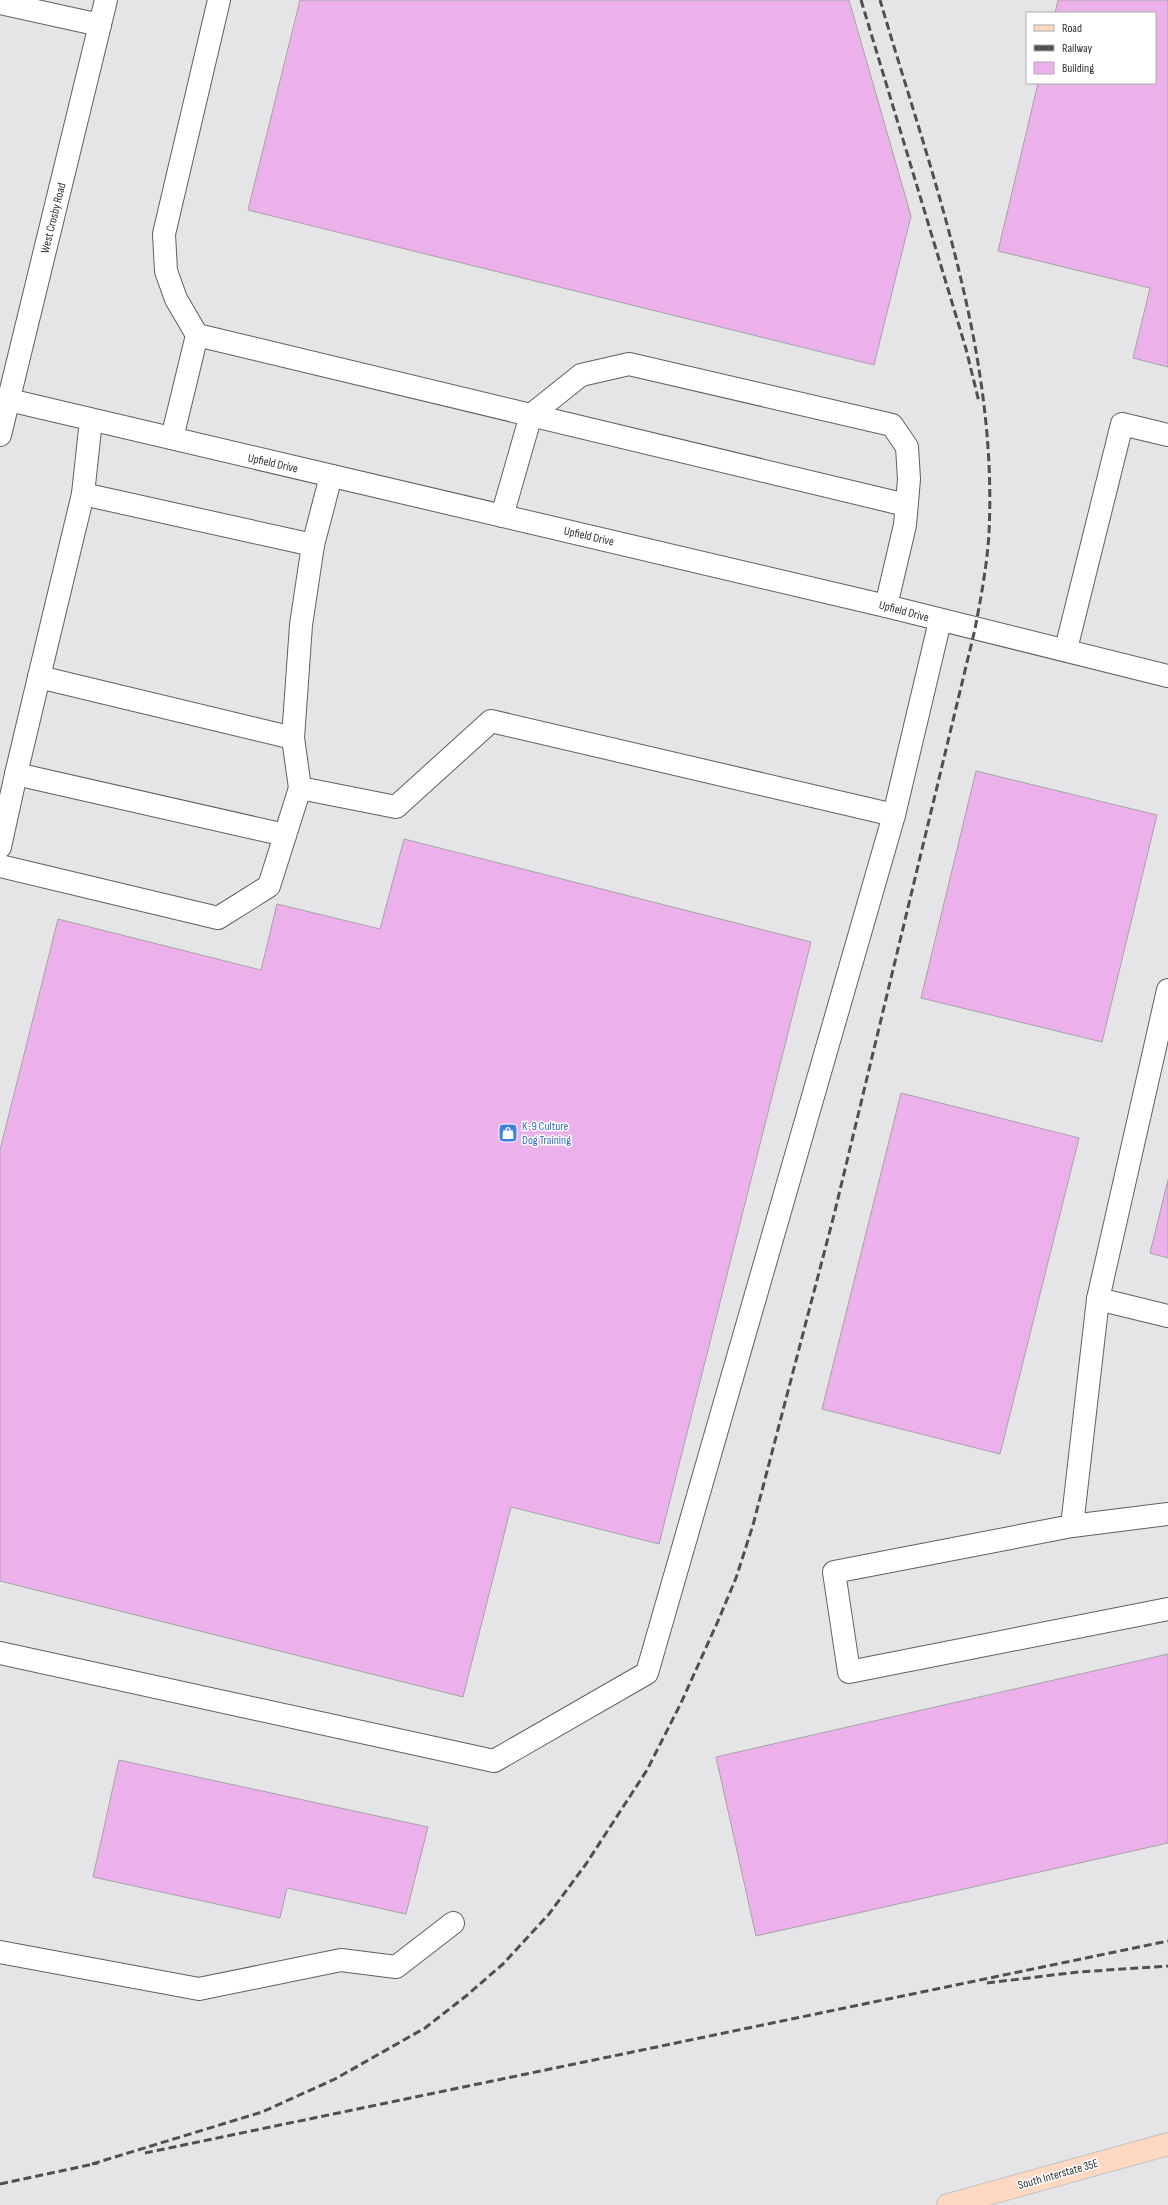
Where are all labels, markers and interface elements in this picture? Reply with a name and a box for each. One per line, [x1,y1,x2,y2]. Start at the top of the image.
legend [1026,12,1156,84]
text: Road [1062,21,1082,36]
text: Railway [1062,41,1093,56]
text: Building [1062,61,1094,76]
street label: West Crosby Road [37,181,69,255]
street label: Upfield Drive [246,450,300,477]
street label: Upfield Drive [562,523,616,550]
street label: Upfield Drive [877,598,931,625]
place label: K-9 Culture Dog Training [522,1119,571,1148]
shop icon: K-9 Culture Dog Training [497,1122,519,1144]
street label: South Interstate 35E [1016,2156,1100,2193]

